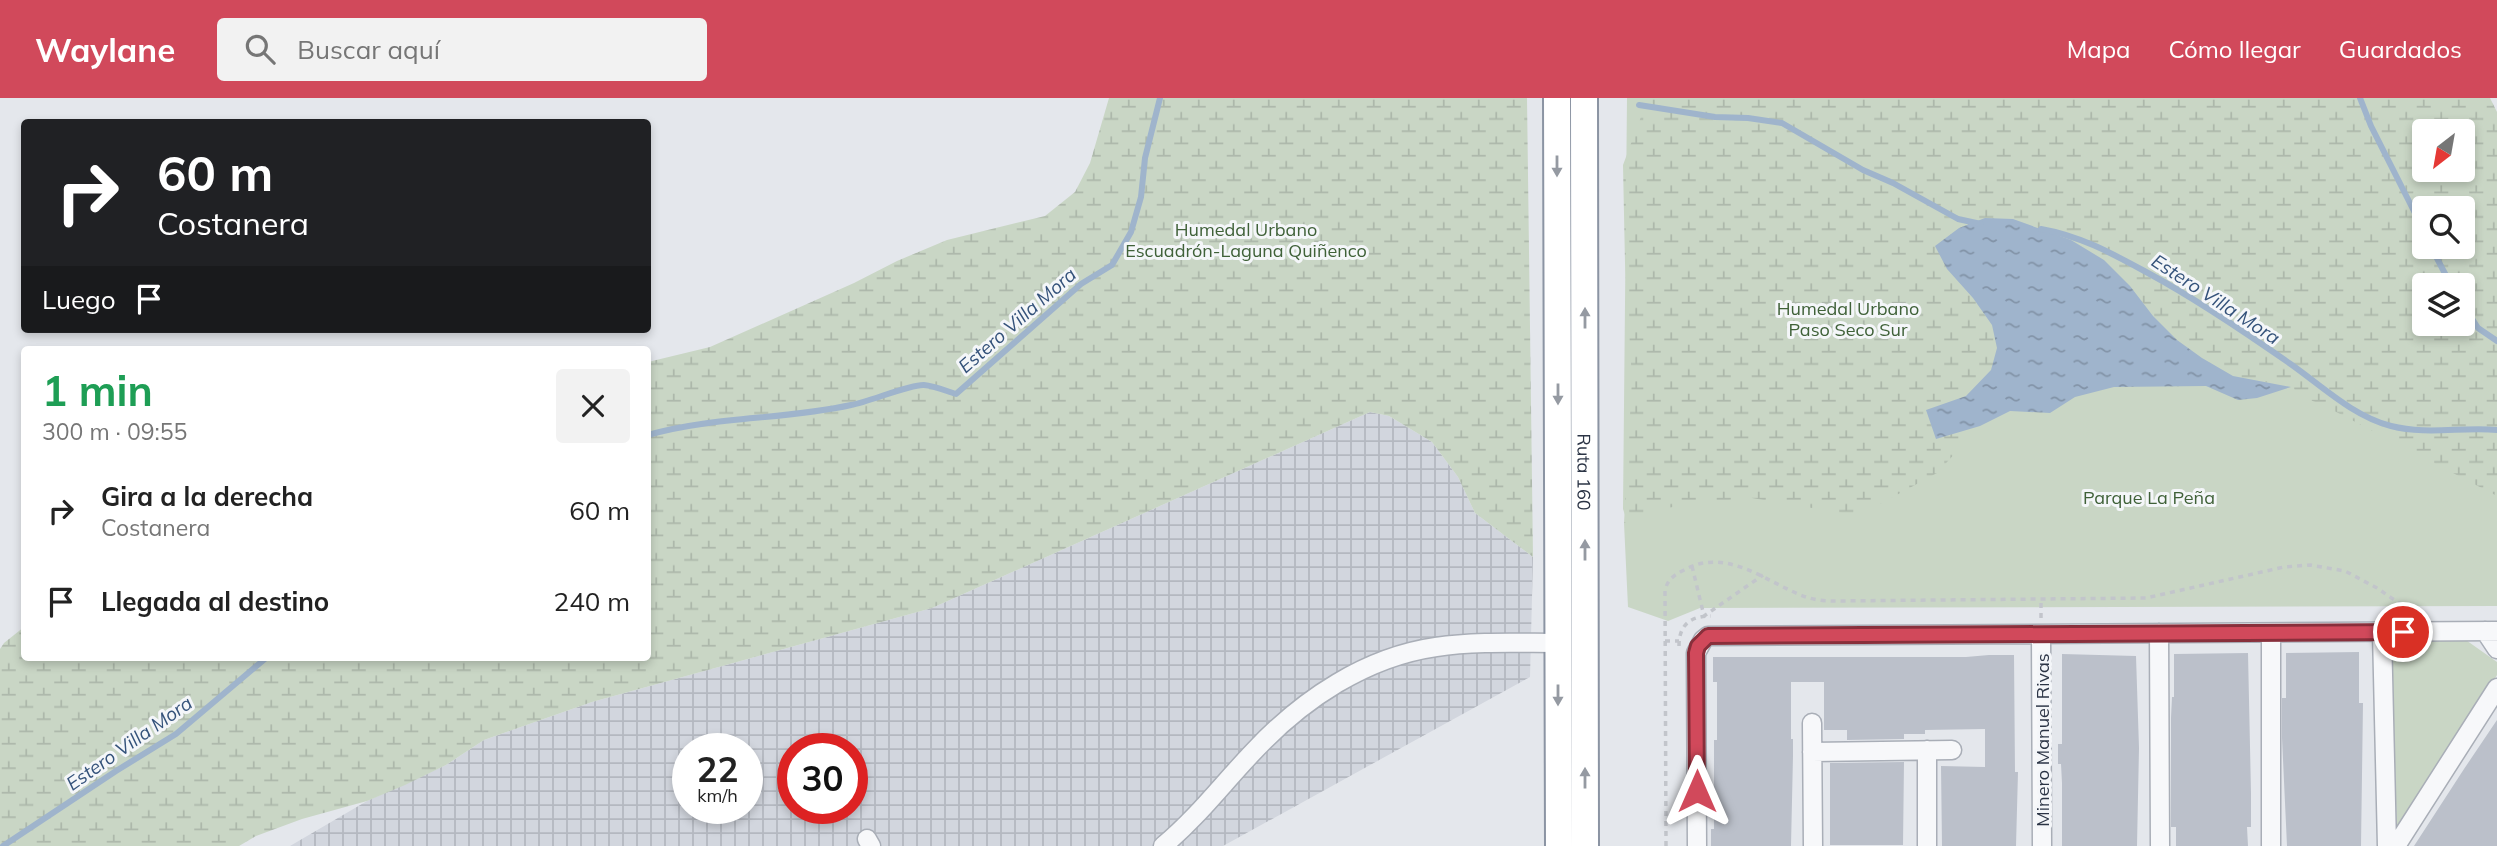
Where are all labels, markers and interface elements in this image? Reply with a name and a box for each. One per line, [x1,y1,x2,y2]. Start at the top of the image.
search box [217,18,707,81]
text: Waylane [35,29,175,70]
icon: search [241,30,279,68]
text: Buscar aquí [297,33,440,66]
text: Mapa [2067,34,2130,64]
text: Cómo llegar [2168,34,2301,64]
text: Guardados [2339,34,2462,64]
north arrow [2412,119,2474,182]
map controls [2412,119,2475,336]
text: 60 m [157,142,273,203]
icon: right [42,147,133,238]
one-way arrow [1551,155,1563,177]
button: search [2412,196,2475,259]
text: Costanera [157,203,309,243]
park label: Humedal Urbano Escuadrón-Laguna Quiñenco [1125,218,1367,262]
water label: Estero Villa Mora [2147,249,2285,349]
water label: Estero Villa Mora [953,262,1081,378]
button: layers [2412,273,2475,336]
icon: arrive [130,280,168,318]
text: Luego [42,283,116,316]
park label: Humedal Urbano Paso Seco Sur [1777,297,1919,341]
one-way arrow [1579,307,1591,329]
text: 1 min [42,364,153,417]
button: close [556,369,630,443]
one-way arrow [1552,383,1564,405]
text: 300 m · 09:55 [42,417,187,446]
street label: Ruta 160 [1573,433,1596,511]
text: Gira a la derecha [101,480,313,513]
park label: Parque La Peña [2083,486,2215,509]
icon: right [42,492,80,530]
text: 60 m [569,494,630,527]
text: Costanera [101,513,210,542]
one-way arrow [1579,539,1591,561]
icon: arrive [42,583,80,621]
text: Llegada al destino [101,585,329,618]
text: 240 m [554,585,630,618]
pin [2373,602,2433,662]
icon: arrive [2384,613,2422,651]
street label: Minero Manuel Rivas [2031,653,2054,827]
one-way arrow [1552,684,1564,706]
water label: Estero Villa Mora [61,691,197,795]
speed limit sign: 30 [777,733,868,824]
text: 22 [696,747,739,791]
position arrow [1660,754,1734,828]
one-way arrow [1579,767,1591,789]
text: km/h [697,784,738,807]

